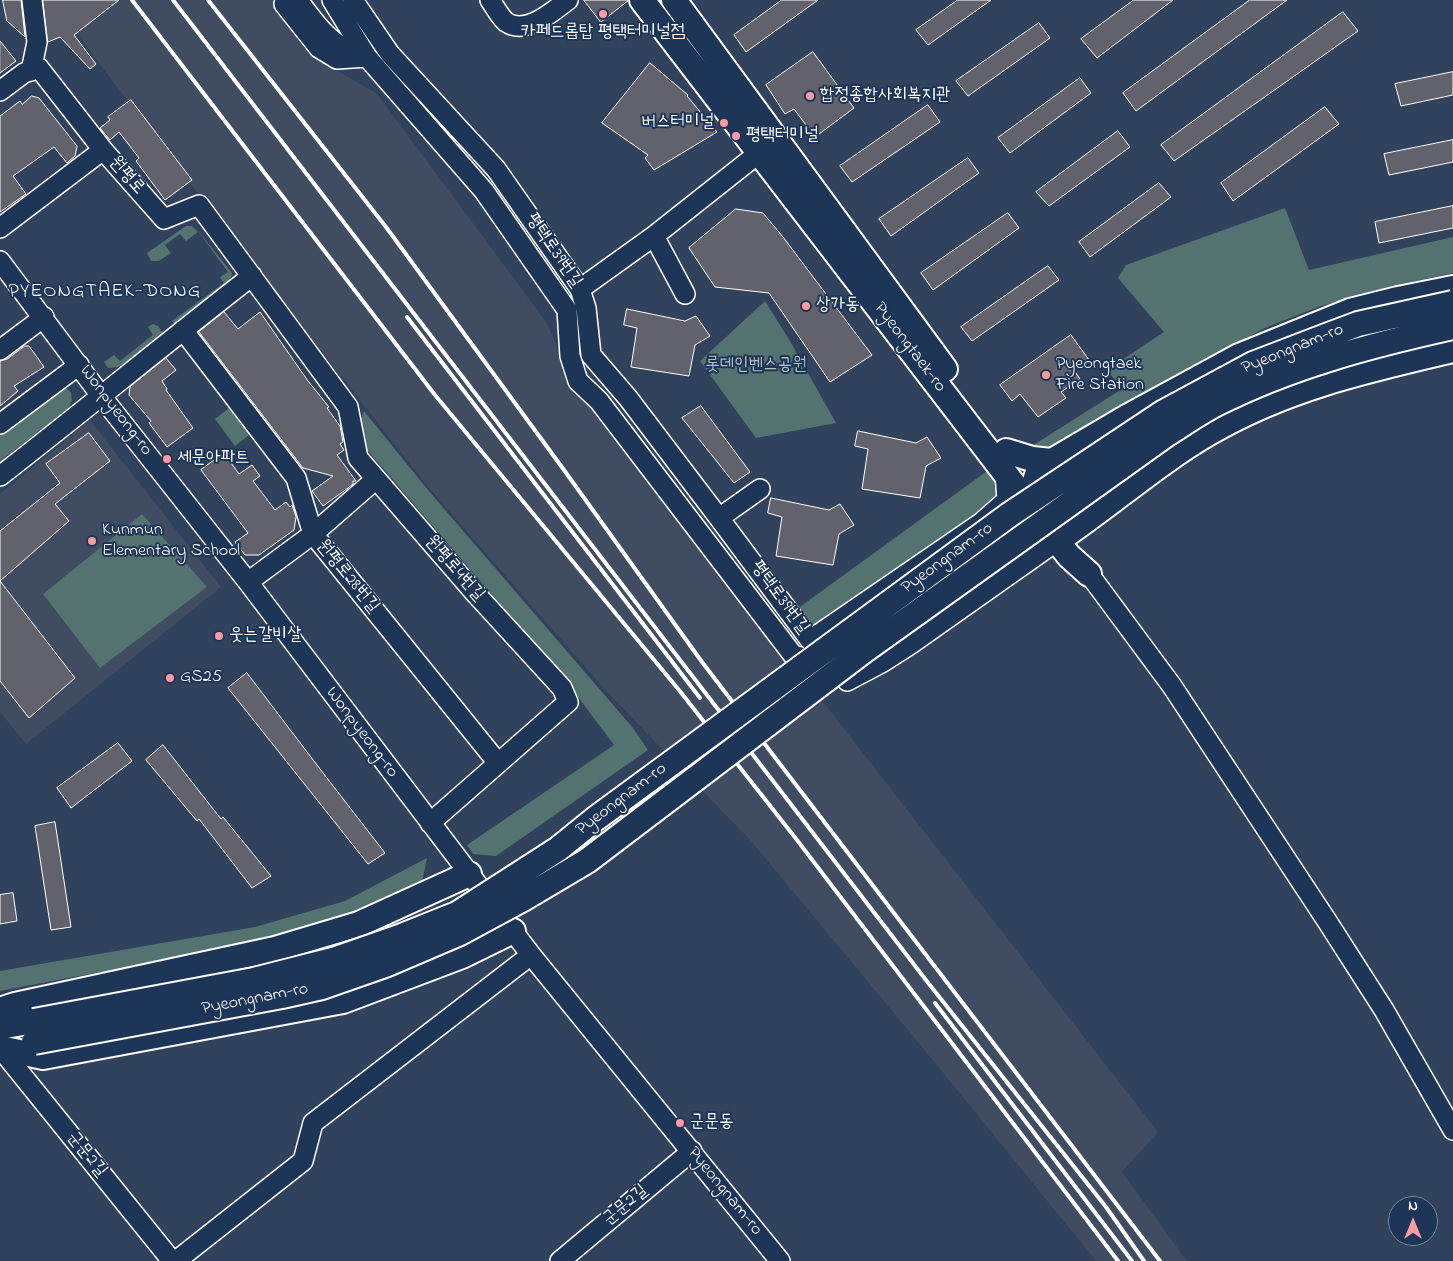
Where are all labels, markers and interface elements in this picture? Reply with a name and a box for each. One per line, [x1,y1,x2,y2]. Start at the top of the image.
marker: 카페드롭탑 평택터미널점 [597,8,609,20]
place label: 카페드롭탑 평택터미널점 [521,22,685,44]
place label: 합정종합사회복지관 [820,85,950,107]
marker: 합정종합사회복지관 [804,90,816,102]
place label: 버스터미널 [642,112,714,134]
marker: 버스터미널 [718,117,730,129]
place label: 평택터미널 [746,125,818,147]
marker: 평택터미널 [730,130,742,142]
street label: 원평로 [104,153,148,199]
street label: 평택로39번길 [520,210,586,292]
district label: PYEONGTAEK-DONG [7,281,203,305]
place label: 상가동 [816,295,859,317]
street label: Pyeongtaek-ro [868,299,950,397]
marker: 상가동 [800,300,812,312]
street label: Pyeongnam-ro [1239,320,1347,380]
place label: Pyeongtaek Fire Station [1056,354,1144,396]
park label: 롯데인벤스공원 [705,355,807,377]
street label: Wonpyeong-ro [74,361,156,461]
marker: Pyeongtaek Fire Station [1040,369,1052,381]
place label: 세문아파트 [177,448,249,470]
marker: 세문아파트 [161,453,173,465]
street label: Pyeongnam-ro [898,519,998,599]
place label: Kunmun Elementary School [102,520,240,562]
street label: 원평로4번길 [420,532,488,606]
marker: Kunmun Elementary School [86,535,98,547]
street label: 원평로28번길 [311,536,383,618]
street label: 평택로39번길 [745,557,813,639]
place label: 웃는갈비살 [229,625,301,647]
marker: 웃는갈비살 [213,630,225,642]
place label: GS25 [180,667,222,689]
marker: GS25 [164,672,176,684]
street label: Wonpyeong-ro [320,683,402,783]
street label: Pyeongnam-ro [572,759,672,841]
street label: Pyeongnam-ro [200,979,310,1021]
place label: 군문동 [690,1112,733,1134]
marker: 군문동 [674,1117,686,1129]
street label: 군문2길 [61,1128,111,1182]
street label: Pyeongnam-ro [682,1143,766,1241]
street label: 군문2길 [599,1181,653,1231]
north arrow [1388,1196,1438,1246]
text: N [1408,1196,1418,1217]

